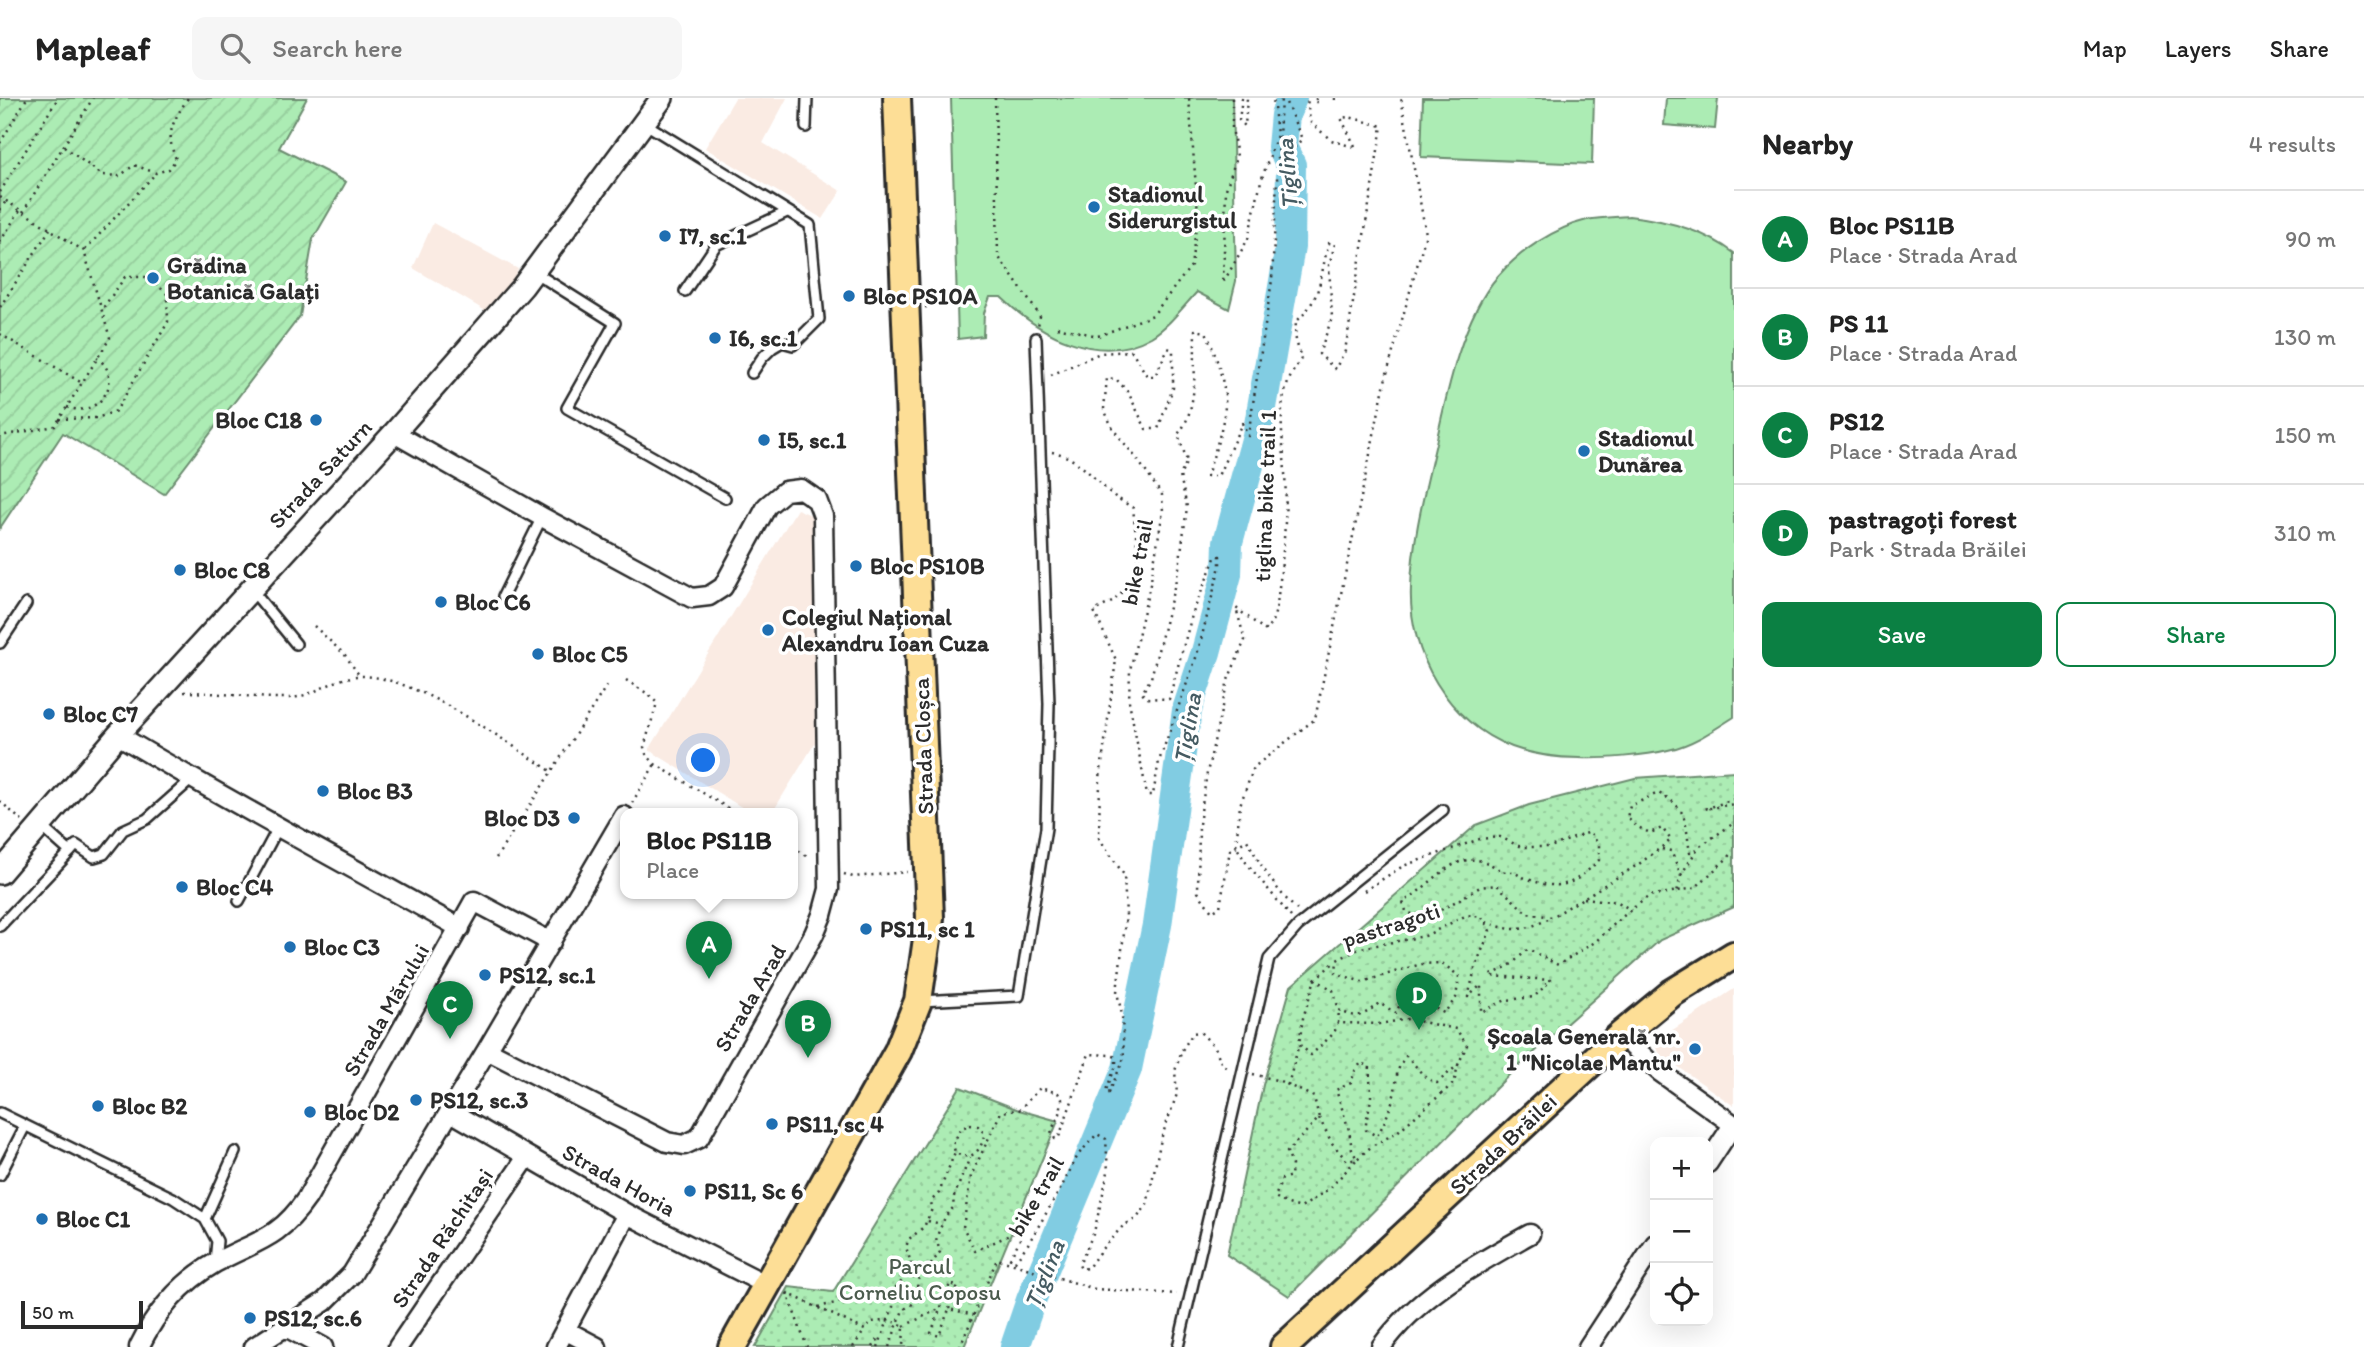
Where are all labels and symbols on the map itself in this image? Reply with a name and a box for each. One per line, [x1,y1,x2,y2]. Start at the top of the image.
water label: Țiglina [1270,137,1304,210]
place label: Stadionul Siderurgistul [1108,180,1237,234]
marker: Stadionul Siderurgistul [1086,199,1102,215]
place label: I7, sc.1 [679,222,747,250]
marker: I7, sc.1 [657,228,673,244]
place label: Grădina Botanică Galați [167,251,320,305]
marker: Grădina Botanică Galați [145,270,161,286]
place label: Bloc PS10A [863,282,978,310]
marker: Bloc PS10A [841,288,857,304]
place label: I6, sc.1 [729,324,798,352]
marker: I6, sc.1 [707,330,723,346]
place label: Bloc C18 [215,406,302,434]
street label: tiglina bike trail 1 [1248,409,1282,582]
marker: Bloc C18 [308,412,324,428]
street label: Strada Saturn [262,414,378,534]
place label: Stadionul Dunărea [1598,424,1694,478]
place label: I5, sc.1 [778,426,847,454]
marker: I5, sc.1 [756,432,772,448]
marker: Stadionul Dunărea [1576,443,1592,459]
street label: bike trail [1115,516,1159,608]
place label: Bloc PS10B [870,552,985,580]
place label: Bloc C8 [194,556,271,584]
marker: Bloc PS10B [848,558,864,574]
marker: Bloc C8 [172,562,188,578]
place label: Bloc C6 [455,588,531,616]
marker: Bloc C6 [433,594,449,610]
place label: Colegiul Național Alexandru Ioan Cuza [781,603,990,657]
marker: Colegiul Național Alexandru Ioan Cuza [760,622,776,638]
place label: Bloc C5 [552,640,628,668]
marker: Bloc C5 [530,646,546,662]
street label: Strada Cloșca [907,677,939,815]
water label: Țiglina [1167,690,1208,765]
place label: Bloc C7 [63,700,139,728]
marker: Bloc C7 [41,706,57,722]
your location [686,743,720,777]
place label: Bloc B3 [337,777,413,805]
marker: Bloc B3 [315,783,331,799]
place label: Bloc D3 [484,804,560,832]
marker: Bloc D3 [566,810,582,826]
place label: Bloc C4 [196,873,274,901]
marker: Bloc C4 [174,879,190,895]
street label: pastragoti [1338,896,1444,954]
place label: PS11, sc 1 [880,915,975,943]
pin: A [686,921,732,979]
marker: PS11, sc 1 [858,921,874,937]
place label: Bloc C3 [304,933,381,961]
marker: Bloc C3 [282,939,298,955]
street label: Strada Mărului [337,939,435,1081]
street label: Strada Arad [708,939,792,1057]
place label: PS12, sc.1 [499,961,596,989]
marker: PS12, sc.1 [477,967,493,983]
pin: D [1396,972,1442,1030]
pin: C [427,981,473,1039]
pin: B [785,1000,831,1058]
place label: Școala Generală nr. 1 "Nicolae Mantu" [1487,1022,1681,1076]
marker: Școala Generală nr. 1 "Nicolae Mantu" [1687,1041,1703,1057]
place label: PS12, sc.3 [430,1086,529,1114]
street label: Strada Brăilei [1444,1087,1562,1201]
place label: Bloc B2 [112,1092,188,1120]
marker: PS12, sc.3 [408,1092,424,1108]
marker: Bloc B2 [90,1098,106,1114]
place label: Bloc D2 [324,1098,400,1126]
marker: Bloc D2 [302,1104,318,1120]
place label: PS11, sc 4 [786,1110,884,1138]
marker: PS11, sc 4 [764,1116,780,1132]
street label: Strada Horia [557,1137,681,1223]
street label: bike trail [1002,1151,1070,1241]
street label: Strada Răchitași [385,1163,499,1313]
place label: PS11, Sc 6 [704,1177,803,1205]
marker: PS11, Sc 6 [682,1183,698,1199]
place label: Bloc C1 [56,1205,131,1233]
marker: Bloc C1 [34,1211,50,1227]
water label: Țiglina [1017,1235,1071,1312]
park label: Parcul Corneliu Coposu [839,1252,1001,1306]
scale bar [21,1298,144,1330]
place label: PS12, sc.6 [264,1304,362,1332]
marker: PS12, sc.6 [242,1310,258,1326]

